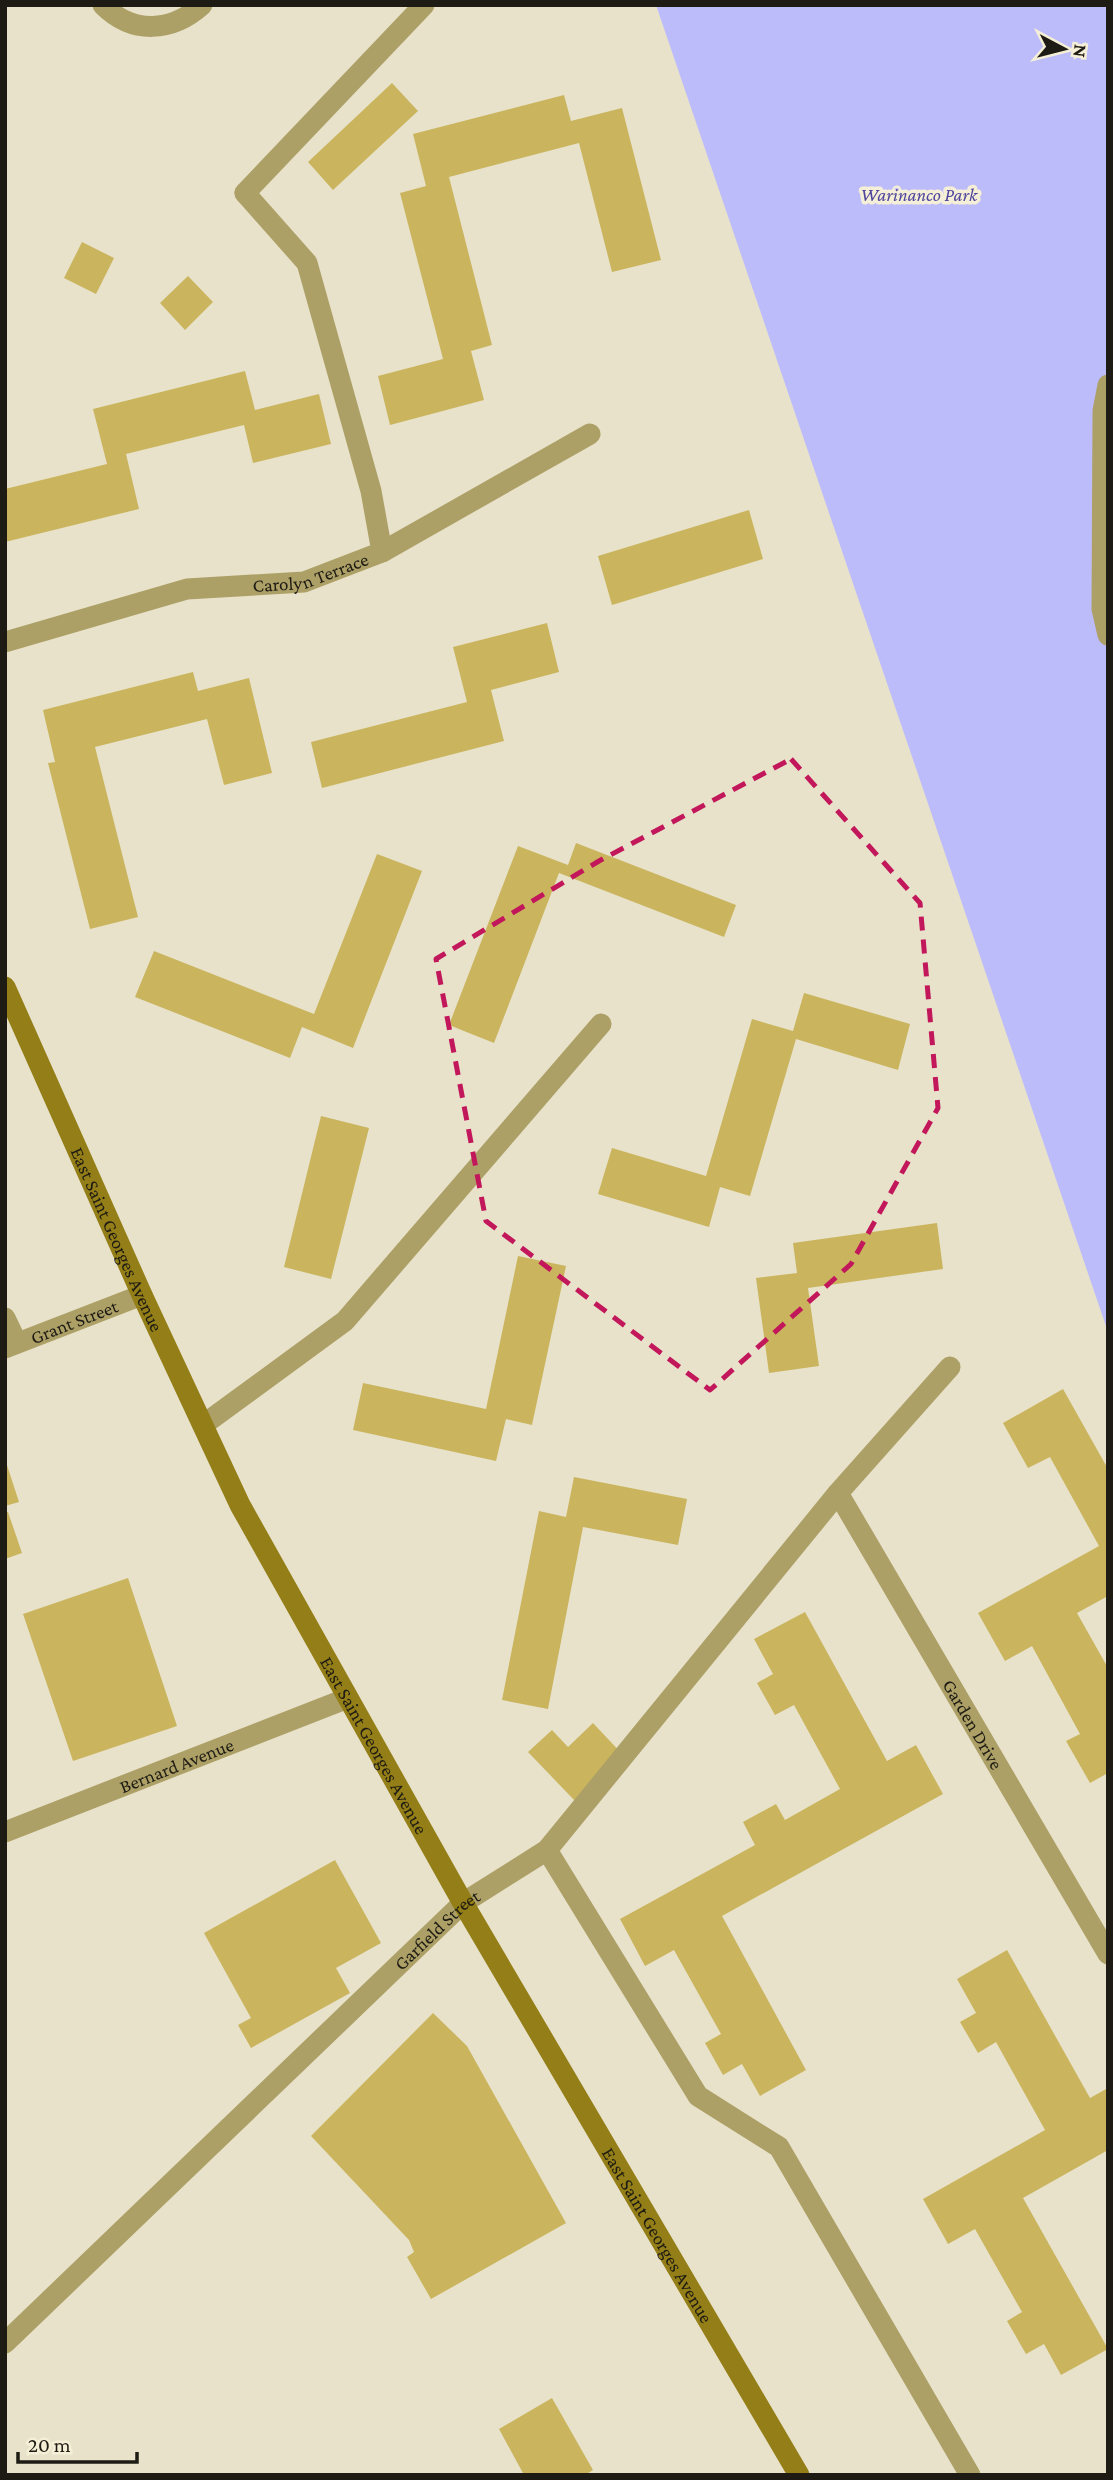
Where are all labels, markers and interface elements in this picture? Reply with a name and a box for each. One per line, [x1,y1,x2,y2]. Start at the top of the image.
north arrow [1029,14,1099,84]
text: N [1069,43,1092,59]
park label: Warinanco Park [861,184,978,205]
street label: Carolyn Terrace [252,548,371,596]
street label: East Saint Georges Avenue [66,1144,168,1335]
street label: Grant Street [28,1295,121,1348]
street label: East Saint Georges Avenue [316,1653,432,1838]
street label: Garden Drive [939,1676,1008,1773]
street label: Bernard Avenue [117,1734,236,1797]
street label: Garfield Street [390,1885,484,1974]
street label: East Saint Georges Avenue [598,2144,717,2327]
scale bar [18,2420,136,2464]
text: 20 m [28,2433,71,2457]

